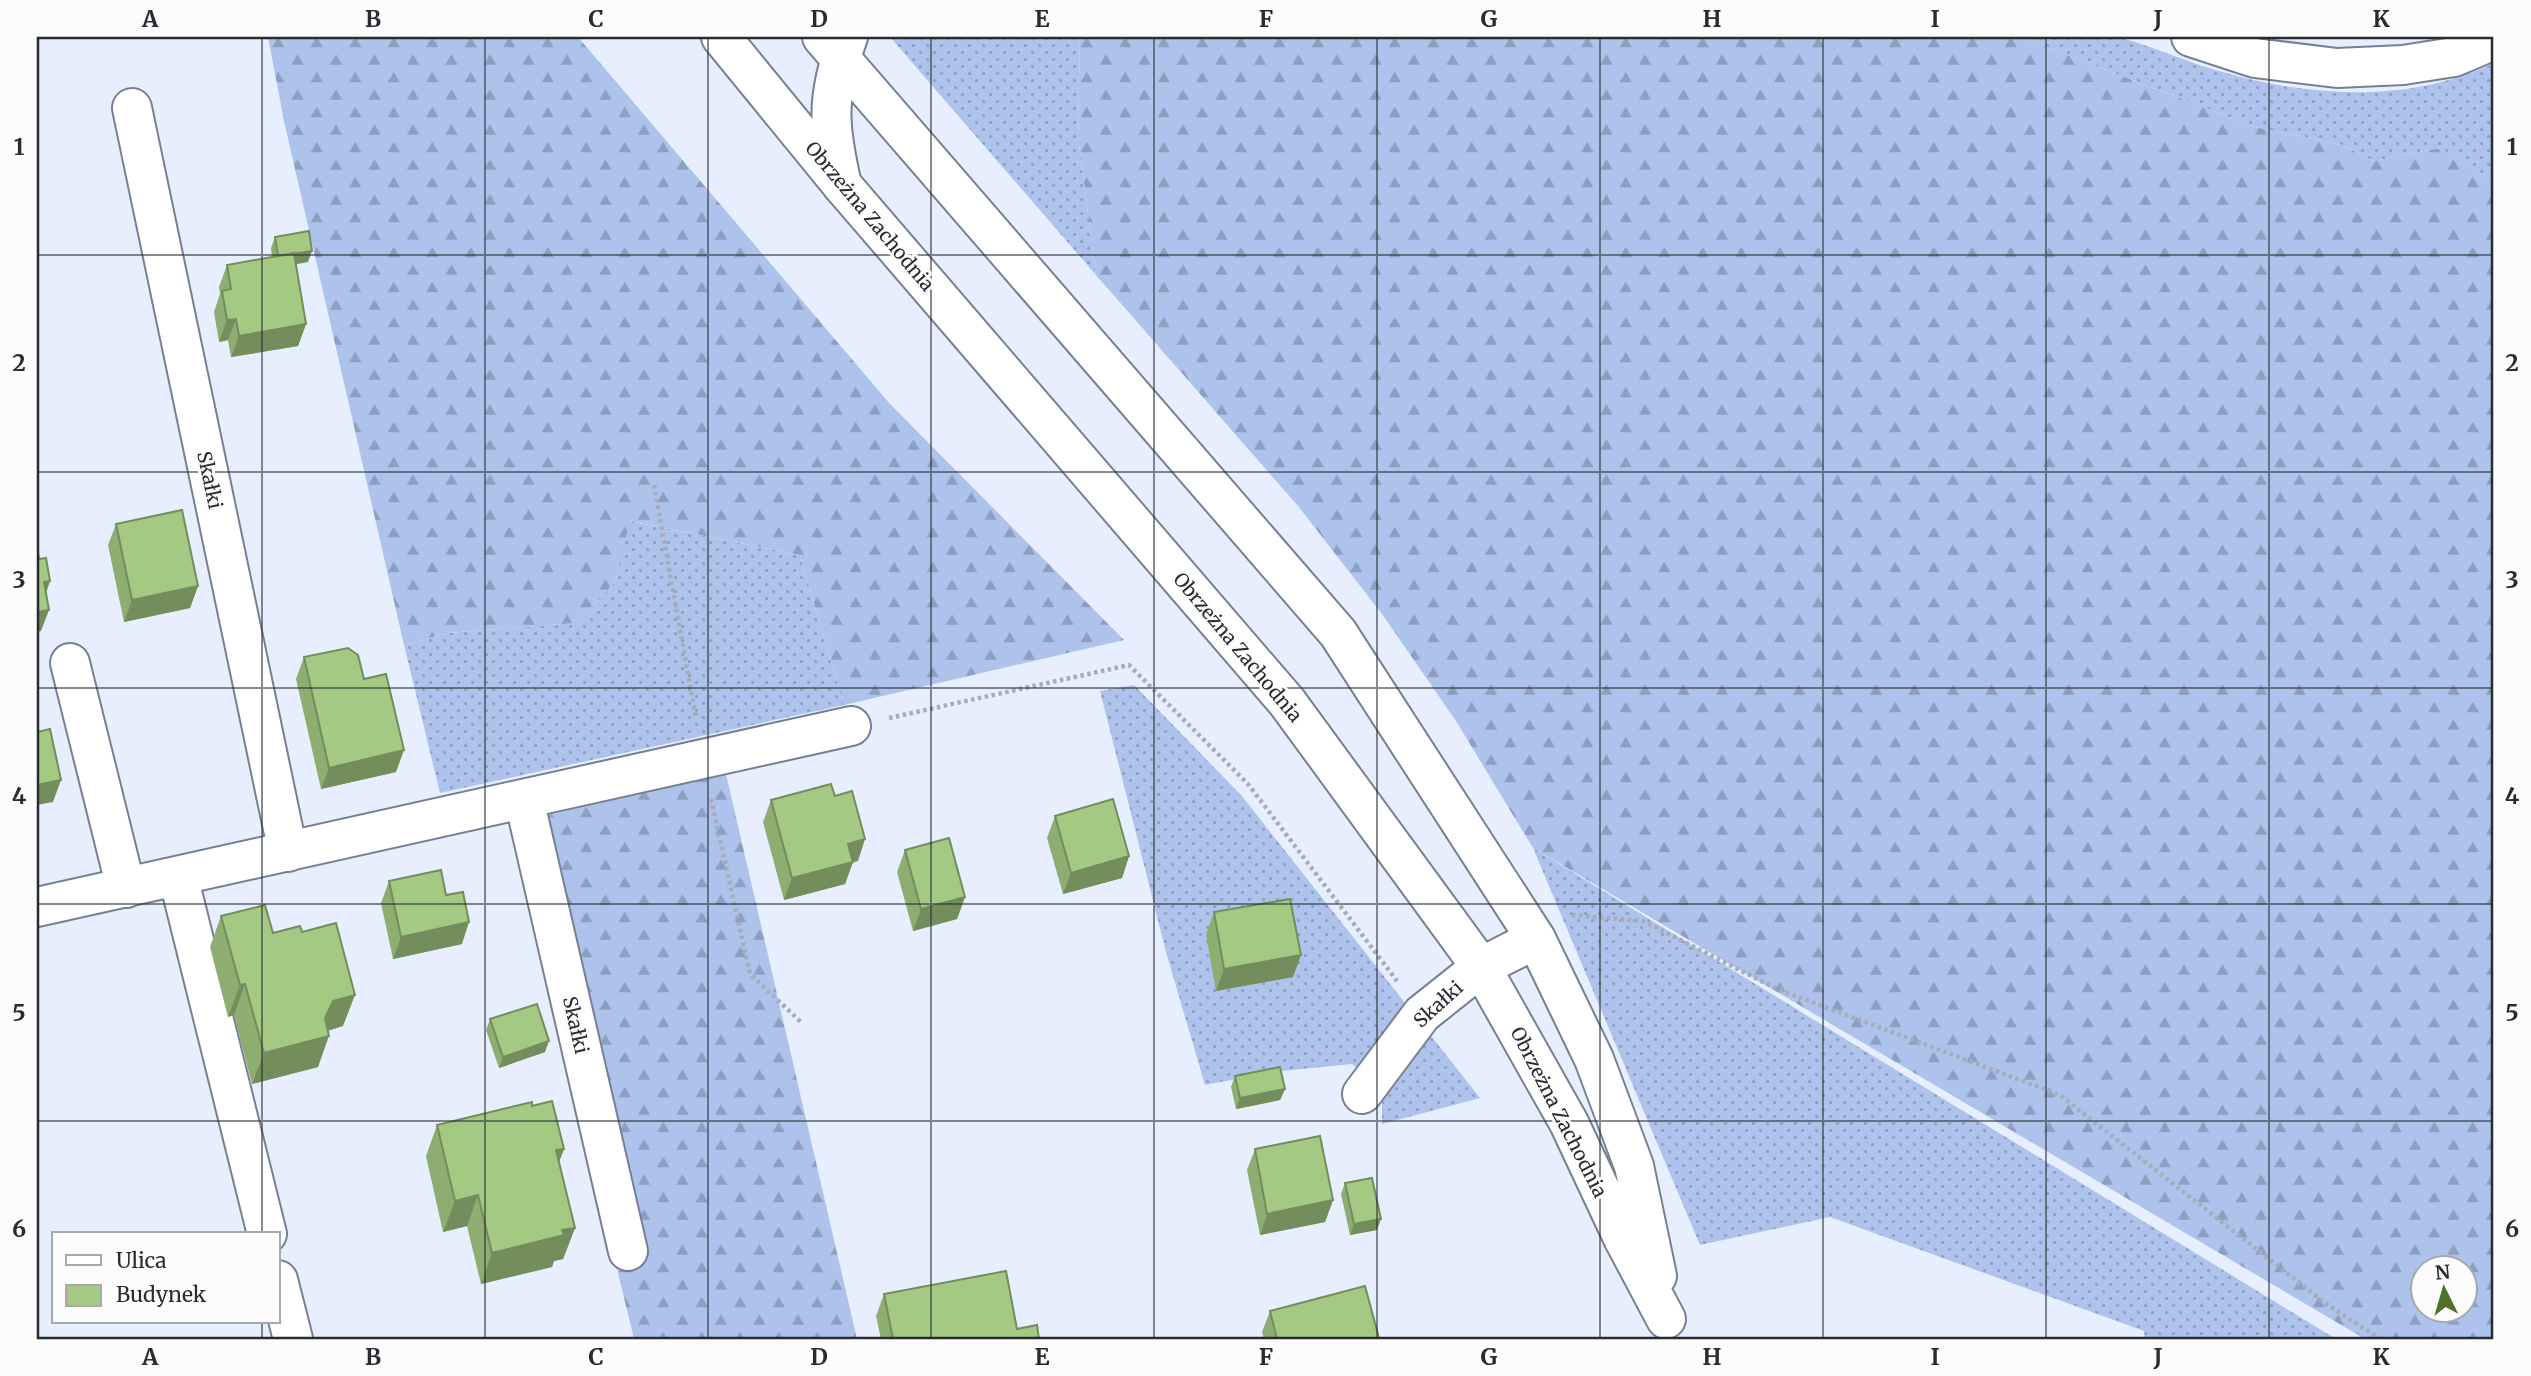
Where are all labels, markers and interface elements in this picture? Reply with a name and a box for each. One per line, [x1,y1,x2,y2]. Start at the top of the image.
text: A [141,4,159,33]
text: B [365,4,381,33]
text: C [588,4,604,33]
text: D [810,4,828,33]
text: E [1034,4,1050,33]
text: F [1259,4,1273,33]
text: G [1481,4,1498,33]
text: H [1703,4,1722,33]
text: I [1930,4,1940,33]
text: J [2152,4,2163,33]
text: K [2372,4,2390,33]
text: 1 [14,132,25,161]
text: 1 [2507,132,2518,161]
street label: Obrzeżna Zachodnia [800,136,940,296]
text: 2 [12,348,26,377]
text: 2 [2505,348,2519,377]
street label: Skałki [192,449,228,511]
text: 3 [12,565,26,594]
text: 3 [2505,565,2519,594]
street label: Obrzeżna Zachodnia [1168,567,1308,727]
text: 4 [12,781,27,810]
text: 4 [2505,781,2520,810]
street label: Skałki [1408,976,1468,1032]
street label: Skałki [558,994,594,1056]
text: 5 [12,998,26,1027]
text: 5 [2505,998,2519,1027]
street label: Obrzeżna Zachodnia [1506,1023,1612,1201]
text: 6 [12,1214,26,1243]
text: 6 [2505,1214,2519,1243]
legend [52,1232,280,1324]
text: Ulica [116,1247,166,1274]
north arrow [2408,1254,2478,1324]
text: N [2434,1259,2451,1285]
text: Budynek [116,1281,207,1308]
text: A [141,1342,159,1371]
text: B [365,1342,381,1371]
text: C [588,1342,604,1371]
text: D [810,1342,828,1371]
text: E [1034,1342,1050,1371]
text: F [1259,1342,1273,1371]
text: G [1481,1342,1498,1371]
text: H [1703,1342,1722,1371]
text: I [1930,1342,1940,1371]
text: J [2152,1342,2163,1371]
text: K [2372,1342,2390,1371]

